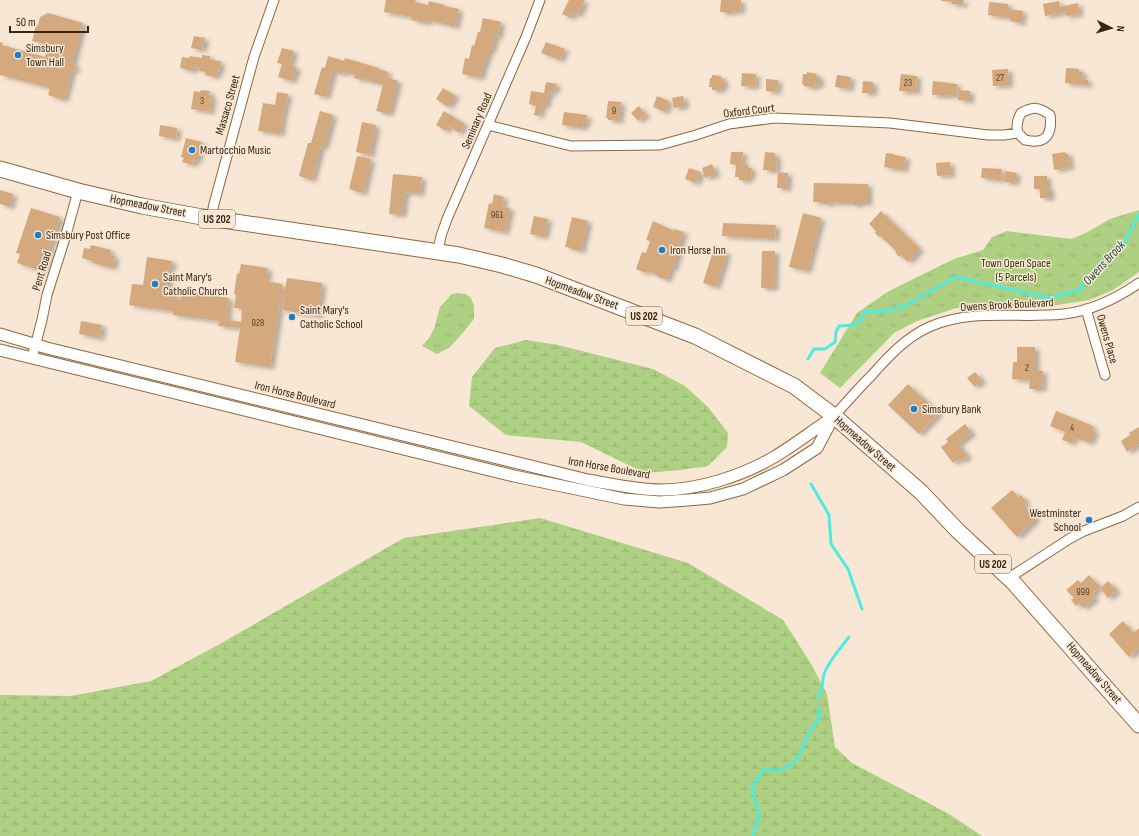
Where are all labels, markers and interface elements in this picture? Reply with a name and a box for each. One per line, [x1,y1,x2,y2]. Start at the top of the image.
scale bar [10,8,88,34]
north arrow [1091,8,1131,48]
text: 50 m [16,15,36,30]
text: N [1114,25,1127,32]
place label: Simsbury Town Hall [26,41,64,70]
marker: Simsbury Town Hall [13,50,23,60]
house number: 27 [996,72,1004,84]
street label: Massaco Street [212,73,244,137]
house number: 23 [904,77,912,89]
street label: Seminary Road [458,91,496,151]
house number: 3 [200,95,204,107]
street label: Oxford Court [722,100,776,122]
house number: 9 [612,105,616,117]
place label: Martocchio Music [200,143,271,158]
marker: Martocchio Music [187,145,197,155]
street label: Hopmeadow Street [109,191,188,221]
house number: 961 [491,209,504,221]
road number: US 202 [199,210,235,228]
place label: Simsbury Post Office [46,228,130,243]
marker: Simsbury Post Office [33,230,43,240]
water label: Owens Brook [1079,237,1129,289]
place label: Iron Horse Inn [670,243,726,258]
marker: Iron Horse Inn [657,245,667,255]
street label: Pent Road [29,249,55,293]
park label: Town Open Space (5 Parcels) [981,256,1051,285]
place label: Saint Mary's Catholic Church [163,270,228,299]
street label: Hopmeadow Street [543,273,621,313]
marker: Saint Mary's Catholic Church [150,279,160,289]
street label: Owens Brook Boulevard [960,295,1054,315]
place label: Saint Mary's Catholic School [300,303,363,332]
road number: US 202 [626,307,662,325]
marker: Saint Mary's Catholic School [287,312,297,322]
street label: Owens Place [1093,313,1121,365]
house number: 928 [252,317,264,329]
house number: 2 [1025,362,1029,374]
street label: Iron Horse Boulevard [253,378,337,412]
place label: Simsbury Bank [922,402,982,417]
marker: Simsbury Bank [909,404,919,414]
street label: Hopmeadow Street [831,413,899,475]
house number: 4 [1070,422,1074,434]
street label: Iron Horse Boulevard [567,453,651,483]
place label: Westminster School [1029,506,1082,535]
marker: Westminster School [1084,515,1094,525]
road number: US 202 [975,555,1011,573]
house number: 999 [1076,586,1090,598]
street label: Hopmeadow Street [1063,639,1125,707]

